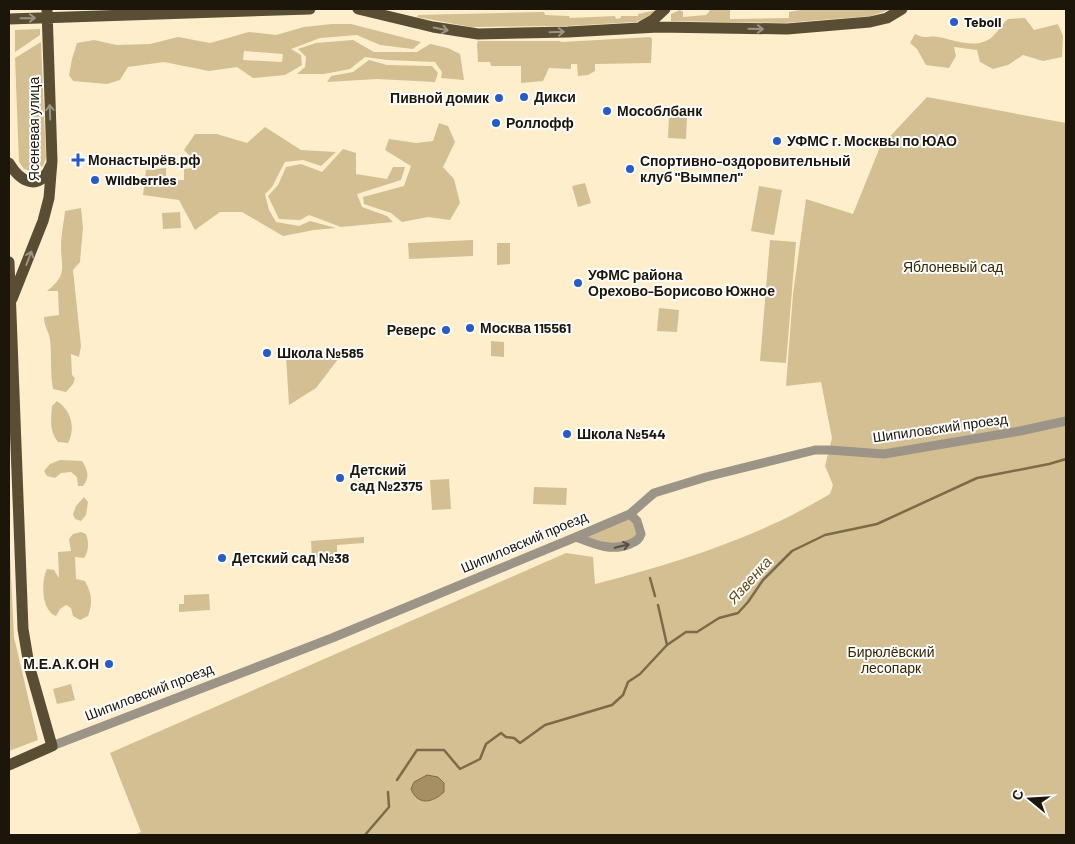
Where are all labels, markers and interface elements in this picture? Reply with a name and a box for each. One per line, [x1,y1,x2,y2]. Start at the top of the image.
place label: Teboil [964,13,1001,30]
one-way arrow [20,14,36,23]
marker: Teboil [948,16,960,28]
one-way arrow [433,24,449,34]
one-way arrow [748,24,764,34]
one-way arrow [549,28,565,37]
street label: Ясеневая улица [25,77,42,181]
place label: Дикси [534,88,576,105]
place label: Пивной домик [390,89,490,106]
marker: Дикси [518,91,530,103]
marker: Пивной домик [493,92,505,104]
place label: Мособлбанк [617,102,703,119]
one-way arrow [46,104,55,120]
marker: Мособлбанк [601,105,613,117]
place label: Роллофф [506,114,574,131]
marker: Роллофф [490,117,502,129]
place label: УФМС г. Москвы по ЮАО [787,132,957,149]
marker: УФМС г. Москвы по ЮАО [771,135,783,147]
place label: Монастырёв.рф [88,151,201,168]
place label: Спортивно-оздоровительный клуб "Вымпел" [640,152,851,185]
marker: Монастырёв.рф [72,154,84,166]
marker: Спортивно-оздоровительный клуб "Вымпел" [624,163,636,175]
place label: Wildberries [105,171,177,188]
marker: Wildberries [89,174,101,186]
one-way arrow [25,251,34,266]
park label: Яблоневый сад [903,258,1003,275]
place label: УФМС района Орехово-Борисово Южное [588,266,775,299]
marker: УФМС района Орехово-Борисово Южное [572,277,584,289]
place label: Москва 115561 [480,319,571,336]
place label: Реверс [387,321,436,338]
marker: Москва 115561 [464,322,476,334]
marker: Реверс [440,324,452,336]
place label: Школа №585 [277,344,364,361]
marker: Школа №585 [261,347,273,359]
street label: Шипиловский проезд [871,410,1008,445]
place label: Школа №544 [577,425,666,442]
marker: Школа №544 [561,428,573,440]
place label: Детский сад №2375 [350,461,423,494]
marker: Детский сад №2375 [334,472,346,484]
street label: Шипиловский проезд [458,507,590,576]
one-way arrow [613,541,629,550]
place label: Детский сад №38 [232,549,350,566]
marker: Детский сад №38 [216,552,228,564]
water label: Язвенка [723,552,775,607]
park label: Бирюлёвский лесопарк [848,643,935,676]
place label: М.Е.А.К.ОН [23,655,99,672]
marker: М.Е.А.К.ОН [103,658,115,670]
street label: Шипиловский проезд [82,659,215,724]
north arrow [1005,774,1055,824]
text: С [1008,787,1027,802]

